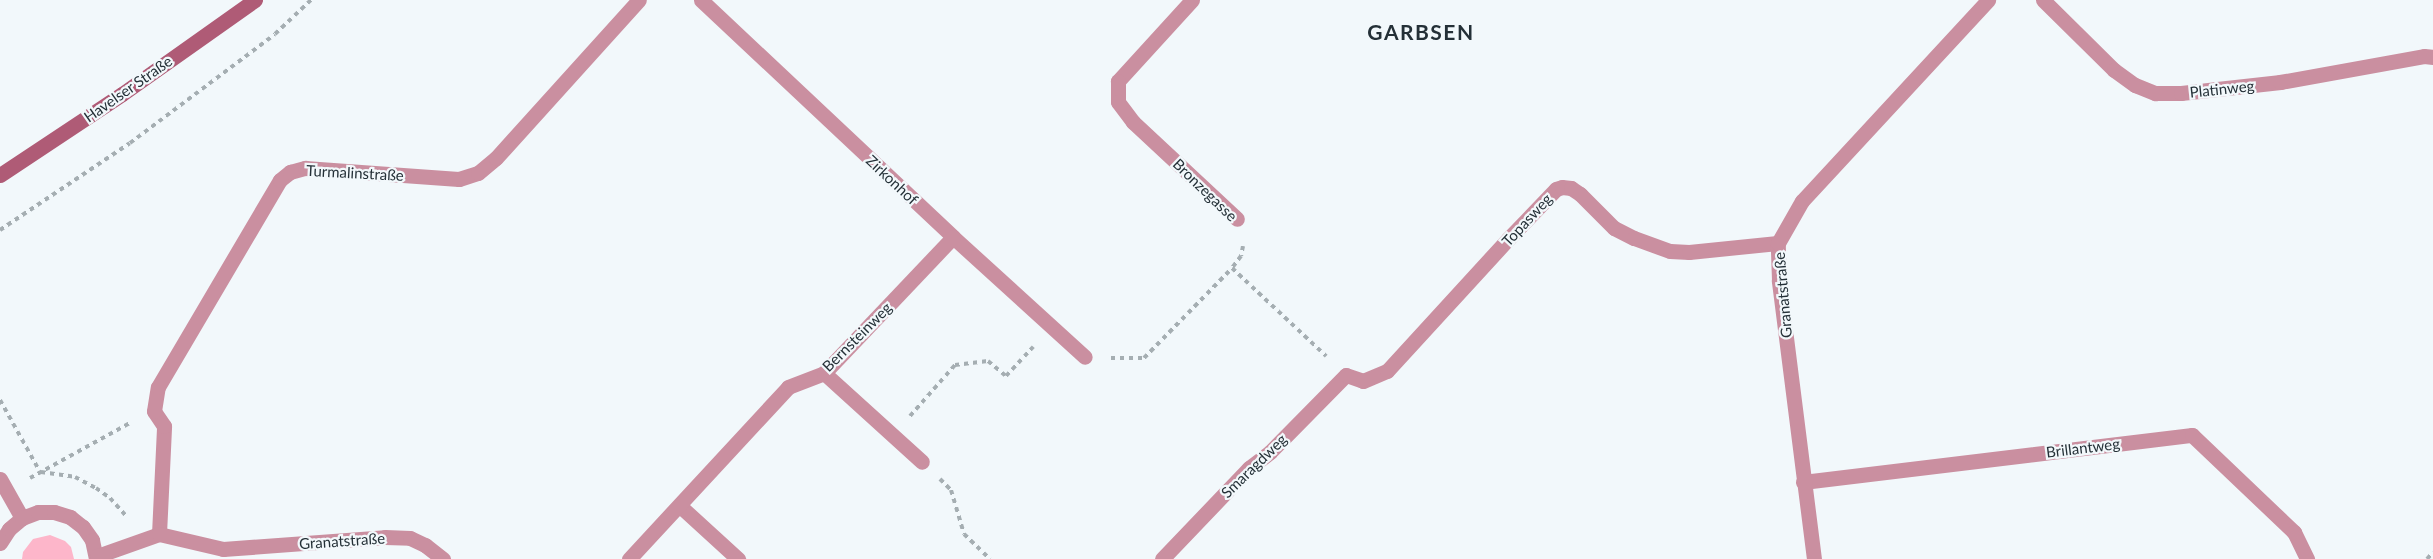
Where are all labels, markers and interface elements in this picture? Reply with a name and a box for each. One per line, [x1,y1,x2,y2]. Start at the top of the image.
district label: GARBSEN [1367,19,1475,45]
street label: Havelser Straße [80,52,176,126]
street label: Platinweg [2189,77,2255,101]
street label: Zirkonhof [862,152,922,208]
street label: Bronzegasse [1169,155,1241,225]
street label: Turmalinstraße [306,161,404,185]
street label: Topasweg [1498,190,1556,250]
street label: Granatstraße [1770,251,1796,339]
street label: Bernsteinweg [819,299,895,375]
street label: Smaragdweg [1218,430,1290,502]
street label: Brillantweg [2045,435,2121,461]
street label: Granatstraße [298,529,386,553]

